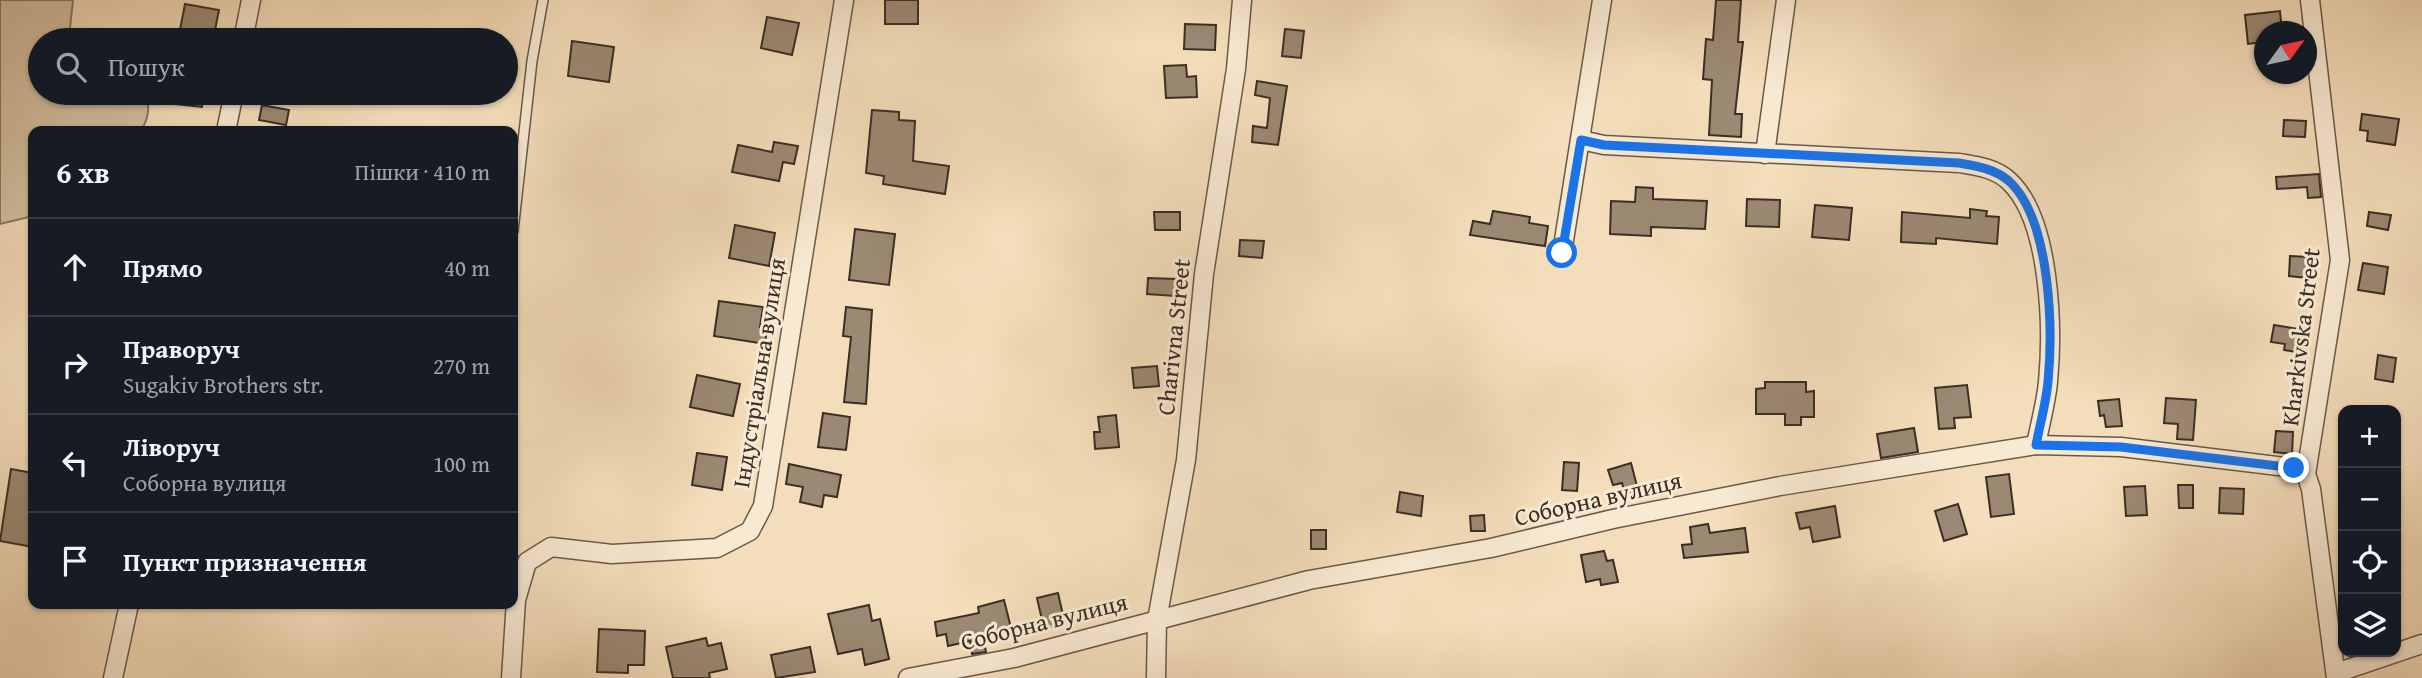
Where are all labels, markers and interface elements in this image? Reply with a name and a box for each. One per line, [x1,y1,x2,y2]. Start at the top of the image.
north arrow [2254,21,2317,84]
search box [28,28,518,105]
text: Пошук [108,47,185,86]
icon: search [52,48,90,86]
text: 6 хв [56,150,110,194]
text: Пішки · 410 m [355,155,490,188]
route start [1546,237,1577,268]
street label: Kharkivska Street [2272,246,2329,428]
icon: ahead [56,248,94,286]
text: Прямо [123,248,203,287]
text: 40 m [444,251,490,284]
street label: Індустріальна вулиця [723,255,794,490]
street label: Charivna Street [1148,256,1199,417]
text: Праворуч [123,329,240,368]
icon: right [56,346,94,384]
text: 270 m [433,349,490,382]
text: Sugakiv Brothers str. [123,368,324,401]
map controls [2338,405,2401,657]
button: + [2338,405,2401,468]
text: Ліворуч [123,427,220,466]
icon: left [56,444,94,482]
text: 100 m [433,447,490,480]
route end [2278,452,2309,483]
street label: Соборна вулиця [1511,462,1685,535]
text: Соборна вулиця [123,466,287,499]
button: − [2338,468,2401,531]
button: locate [2338,531,2401,594]
icon: arrive [56,542,94,580]
text: Пункт призначення [123,542,367,581]
street label: Соборна вулиця [957,584,1131,659]
button: layers [2338,594,2401,657]

